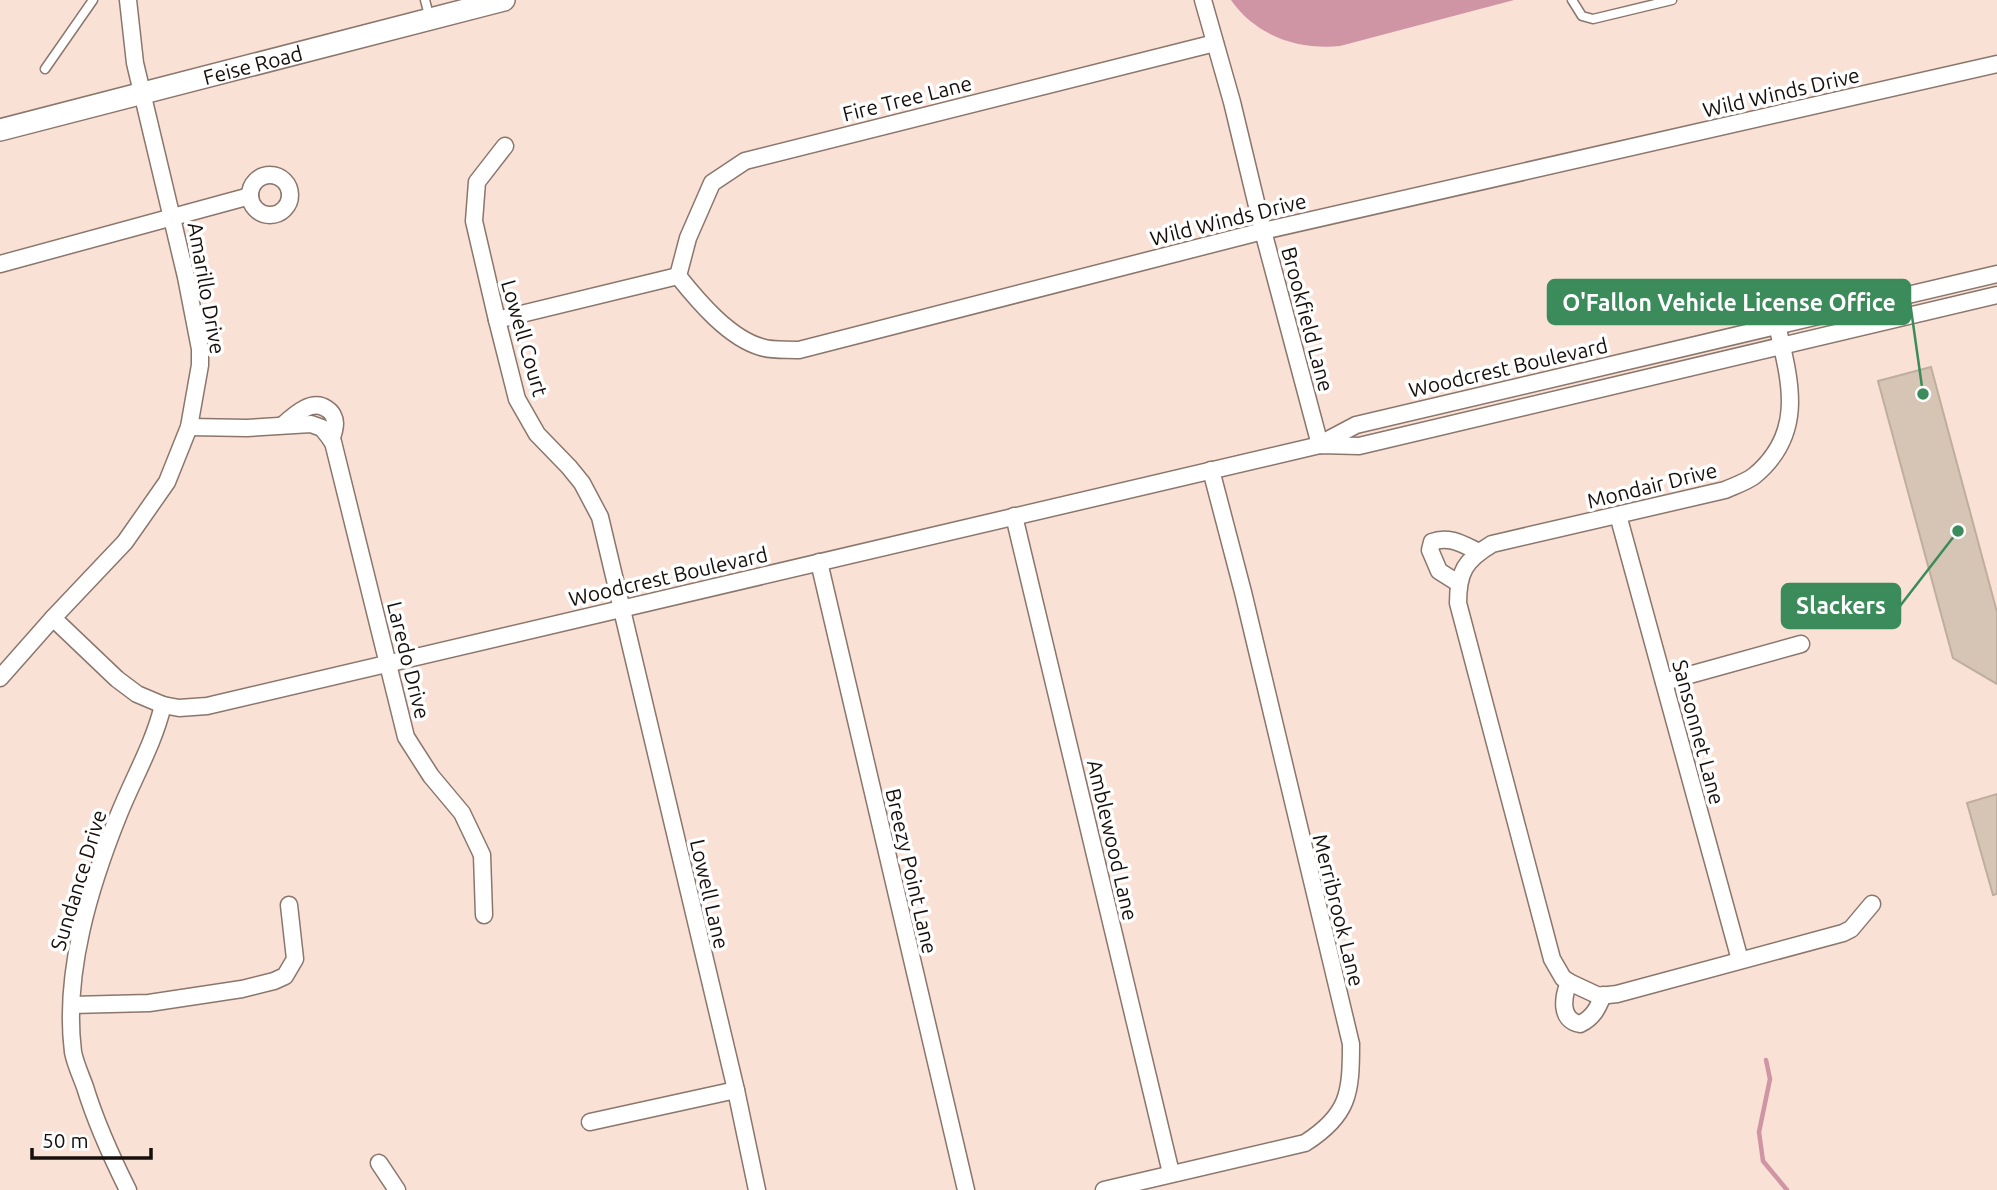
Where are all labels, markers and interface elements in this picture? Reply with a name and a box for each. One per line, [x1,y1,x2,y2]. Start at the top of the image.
street label: Feise Road [200,40,305,89]
street label: Wild Winds Drive [1700,62,1862,122]
street label: Fire Tree Lane [840,70,974,126]
street label: Wild Winds Drive [1147,188,1309,250]
street label: Amarillo Drive [184,220,230,356]
street label: Brookfield Lane [1277,244,1339,394]
street label: Lowell Court [497,277,553,399]
callout: O'Fallon Vehicle License Office [1548,280,1910,324]
text: O'Fallon Vehicle License Office [1562,290,1896,315]
street label: Woodcrest Boulevard [1406,332,1610,402]
street label: Mondair Drive [1585,457,1719,513]
street label: Woodcrest Boulevard [566,541,770,611]
callout: Slackers [1782,584,1900,628]
text: Slackers [1796,593,1886,618]
street label: Laredo Drive [383,599,435,721]
street label: Sansonnet Lane [1668,657,1730,807]
street label: Amblewood Lane [1083,757,1143,923]
street label: Breezy Point Lane [881,786,943,956]
street label: Sundance Drive [45,807,111,953]
street label: Merribrook Lane [1308,831,1370,989]
street label: Lowell Lane [686,837,734,951]
scale bar [32,1116,150,1160]
text: 50 m [42,1128,89,1152]

